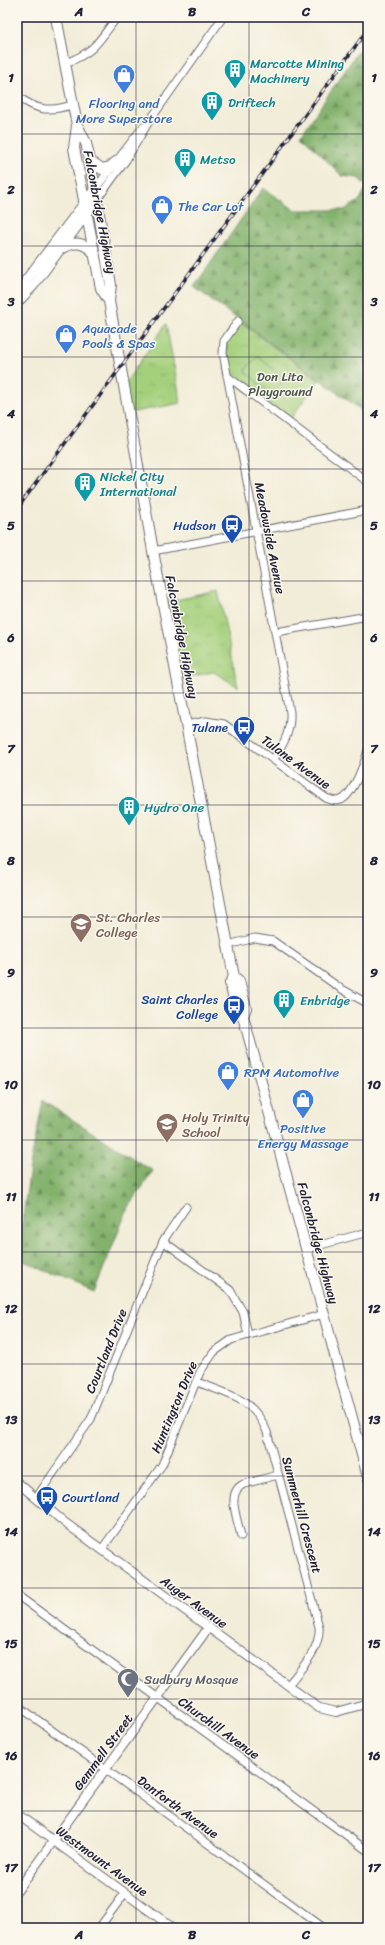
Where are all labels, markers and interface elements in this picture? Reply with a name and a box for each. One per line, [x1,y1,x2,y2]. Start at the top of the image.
text: A [74,0,83,23]
text: B [188,0,197,23]
text: C [301,0,311,23]
place label: Marcotte Mining Machinery [250,52,345,90]
building icon: Marcotte Mining Machinery [222,57,248,90]
shop icon: Flooring and More Superstore [111,62,137,95]
text: 1 [8,66,14,89]
text: 1 [371,66,377,89]
building icon: Driftech [199,89,225,122]
place label: Driftech [228,91,276,114]
place label: Flooring and More Superstore [76,92,172,130]
building icon: Metso [172,146,198,179]
street label: Falconbridge Highway [77,148,123,276]
place label: Metso [200,148,236,171]
text: 2 [6,178,15,201]
text: 2 [369,178,378,201]
shop icon: The Car Lot [149,193,175,226]
place label: The Car Lot [178,195,244,218]
text: 3 [6,290,15,313]
text: 3 [369,290,378,313]
place label: Aquacade Pools & Spas [81,317,156,355]
shop icon: Aquacade Pools & Spas [53,322,79,355]
park label: Don Lita Playground [248,365,313,403]
text: 4 [6,402,16,425]
text: 4 [369,402,379,425]
place label: Nickel City International [99,465,177,503]
building icon: Nickel City International [72,470,98,503]
street label: Meadowside Avenue [248,480,292,596]
bus stop icon: Hudson [219,512,245,545]
text: 5 [7,514,15,537]
place label: Hudson [173,514,216,537]
text: 5 [370,514,378,537]
street label: Falconbridge Highway [159,573,205,701]
text: 6 [6,626,15,649]
text: 6 [369,626,378,649]
bus stop icon: Tulane [231,714,257,747]
place label: Tulane [191,716,228,739]
street label: Tulane Avenue [256,729,336,795]
text: 7 [7,737,16,760]
text: 7 [370,737,379,760]
building icon: Hydro One [116,794,142,827]
place label: Hydro One [144,796,205,819]
text: 8 [6,849,15,872]
text: 8 [369,849,378,872]
place label: St. Charles College [96,906,160,944]
school or university icon: St. Charles College [68,911,94,944]
text: 9 [7,961,15,984]
text: 9 [370,961,378,984]
building icon: Enbridge [271,987,297,1020]
place label: Saint Charles College [141,988,219,1026]
place label: Enbridge [300,989,350,1012]
bus stop icon: Saint Charles College [221,993,247,1026]
shop icon: RPM Automotive [215,1059,241,1092]
place label: RPM Automotive [244,1061,339,1084]
text: 10 [4,1073,18,1096]
text: 10 [367,1073,381,1096]
shop icon: Positive Energy Massage [290,1087,316,1120]
place label: Holy Trinity School [182,1106,250,1144]
school or university icon: Holy Trinity School [154,1111,180,1144]
place label: Positive Energy Massage [257,1117,349,1155]
street label: Falconbridge Highway [291,1179,345,1307]
text: 11 [5,1185,17,1208]
text: 11 [368,1185,380,1208]
text: 12 [4,1297,18,1320]
text: 12 [367,1297,381,1320]
street label: Courtland Drive [79,1305,134,1397]
street label: Huntington Drive [144,1357,204,1457]
text: 13 [5,1408,18,1431]
text: 13 [368,1408,381,1431]
street label: Summerhill Crescent [275,1454,329,1576]
bus stop icon: Courtland [34,1484,60,1517]
place label: Courtland [62,1486,120,1509]
text: 14 [4,1520,19,1543]
text: 14 [367,1520,382,1543]
street label: Auger Avenue [155,1569,233,1635]
text: 15 [4,1632,18,1655]
text: 15 [367,1632,381,1655]
mosque icon: Sudbury Mosque [115,1666,141,1699]
place label: Sudbury Mosque [144,1668,239,1691]
street label: Churchill Avenue [173,1690,265,1766]
street label: Gemmell Street [67,1708,139,1795]
text: 16 [5,1744,18,1767]
text: 16 [368,1744,381,1767]
street label: Danforth Avenue [132,1769,224,1845]
street label: Westmount Avenue [51,1820,153,1902]
text: 17 [4,1856,19,1879]
text: 17 [367,1856,382,1879]
text: A [74,1923,83,1945]
text: B [188,1923,197,1945]
text: C [301,1923,311,1945]

